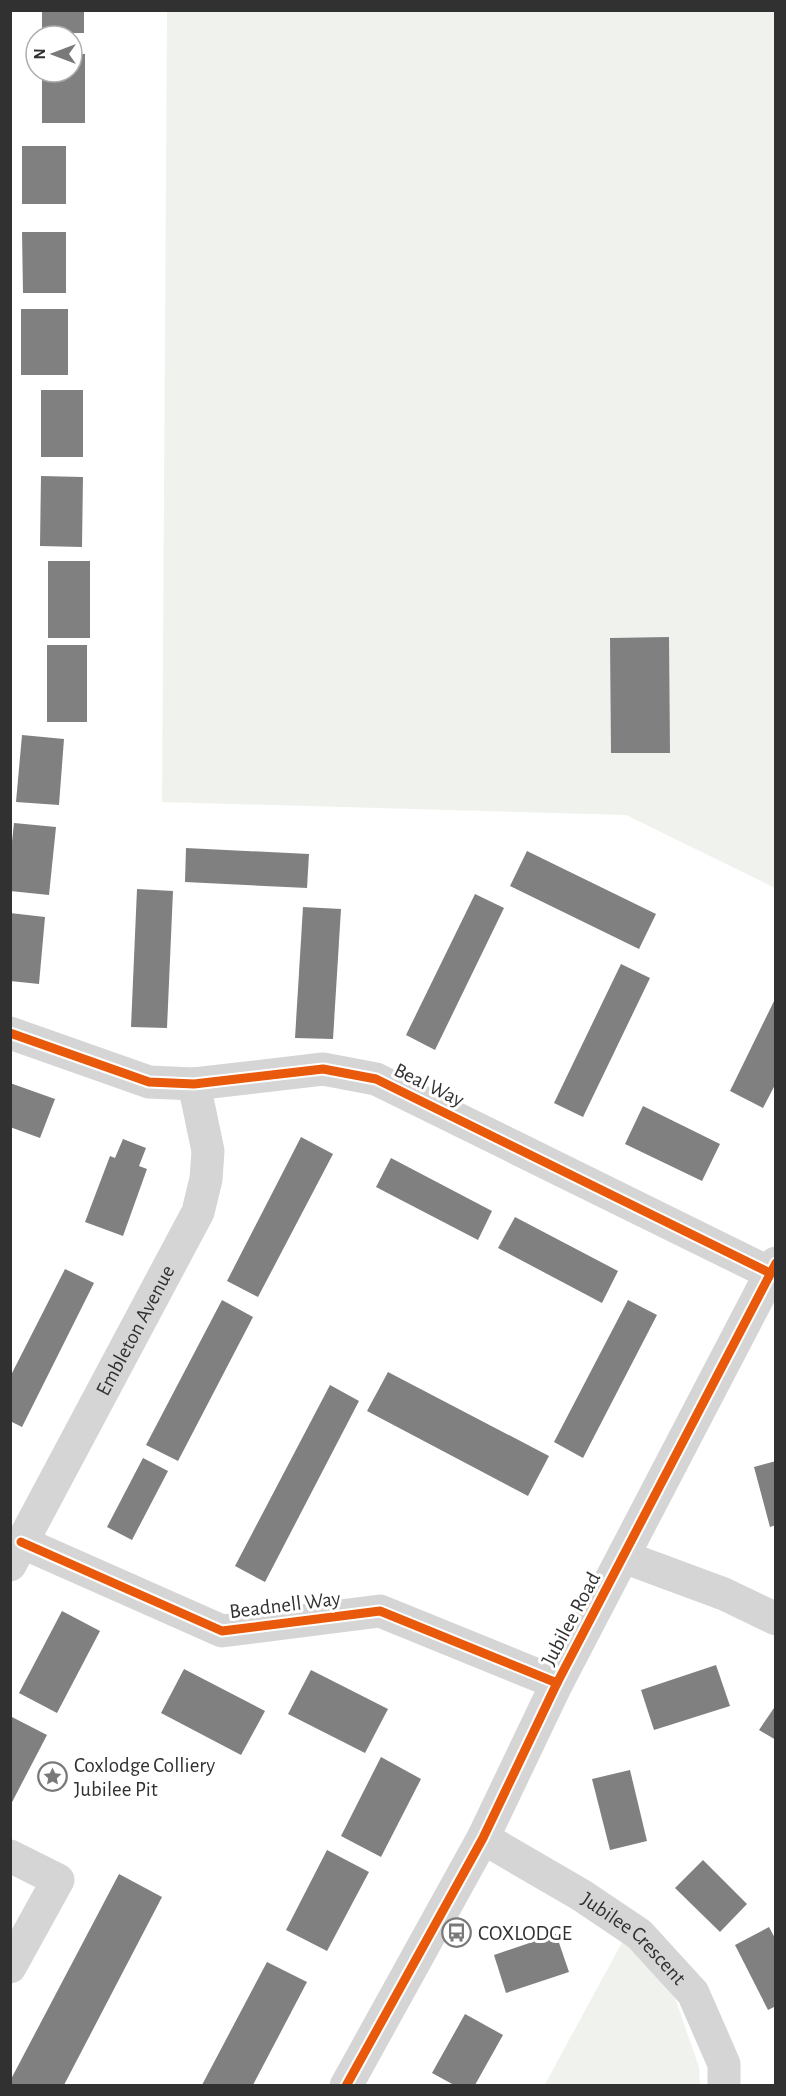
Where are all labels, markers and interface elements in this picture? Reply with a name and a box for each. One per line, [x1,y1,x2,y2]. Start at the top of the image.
north arrow [24,24,84,84]
text: N [32,48,48,60]
street label: Beal Way [391,1059,467,1111]
street label: Embleton Avenue [92,1262,178,1399]
street label: Jubilee Road [538,1569,604,1669]
street label: Beadnell Way [228,1588,342,1622]
place label: Coxlodge Colliery Jubilee Pit [74,1755,215,1800]
place icon: Coxlodge Colliery Jubilee Pit [37,1761,69,1793]
street label: Jubilee Crescent [578,1888,690,1989]
bus stop icon: COXLODGE [441,1917,473,1949]
place label: COXLODGE [478,1923,572,1944]

